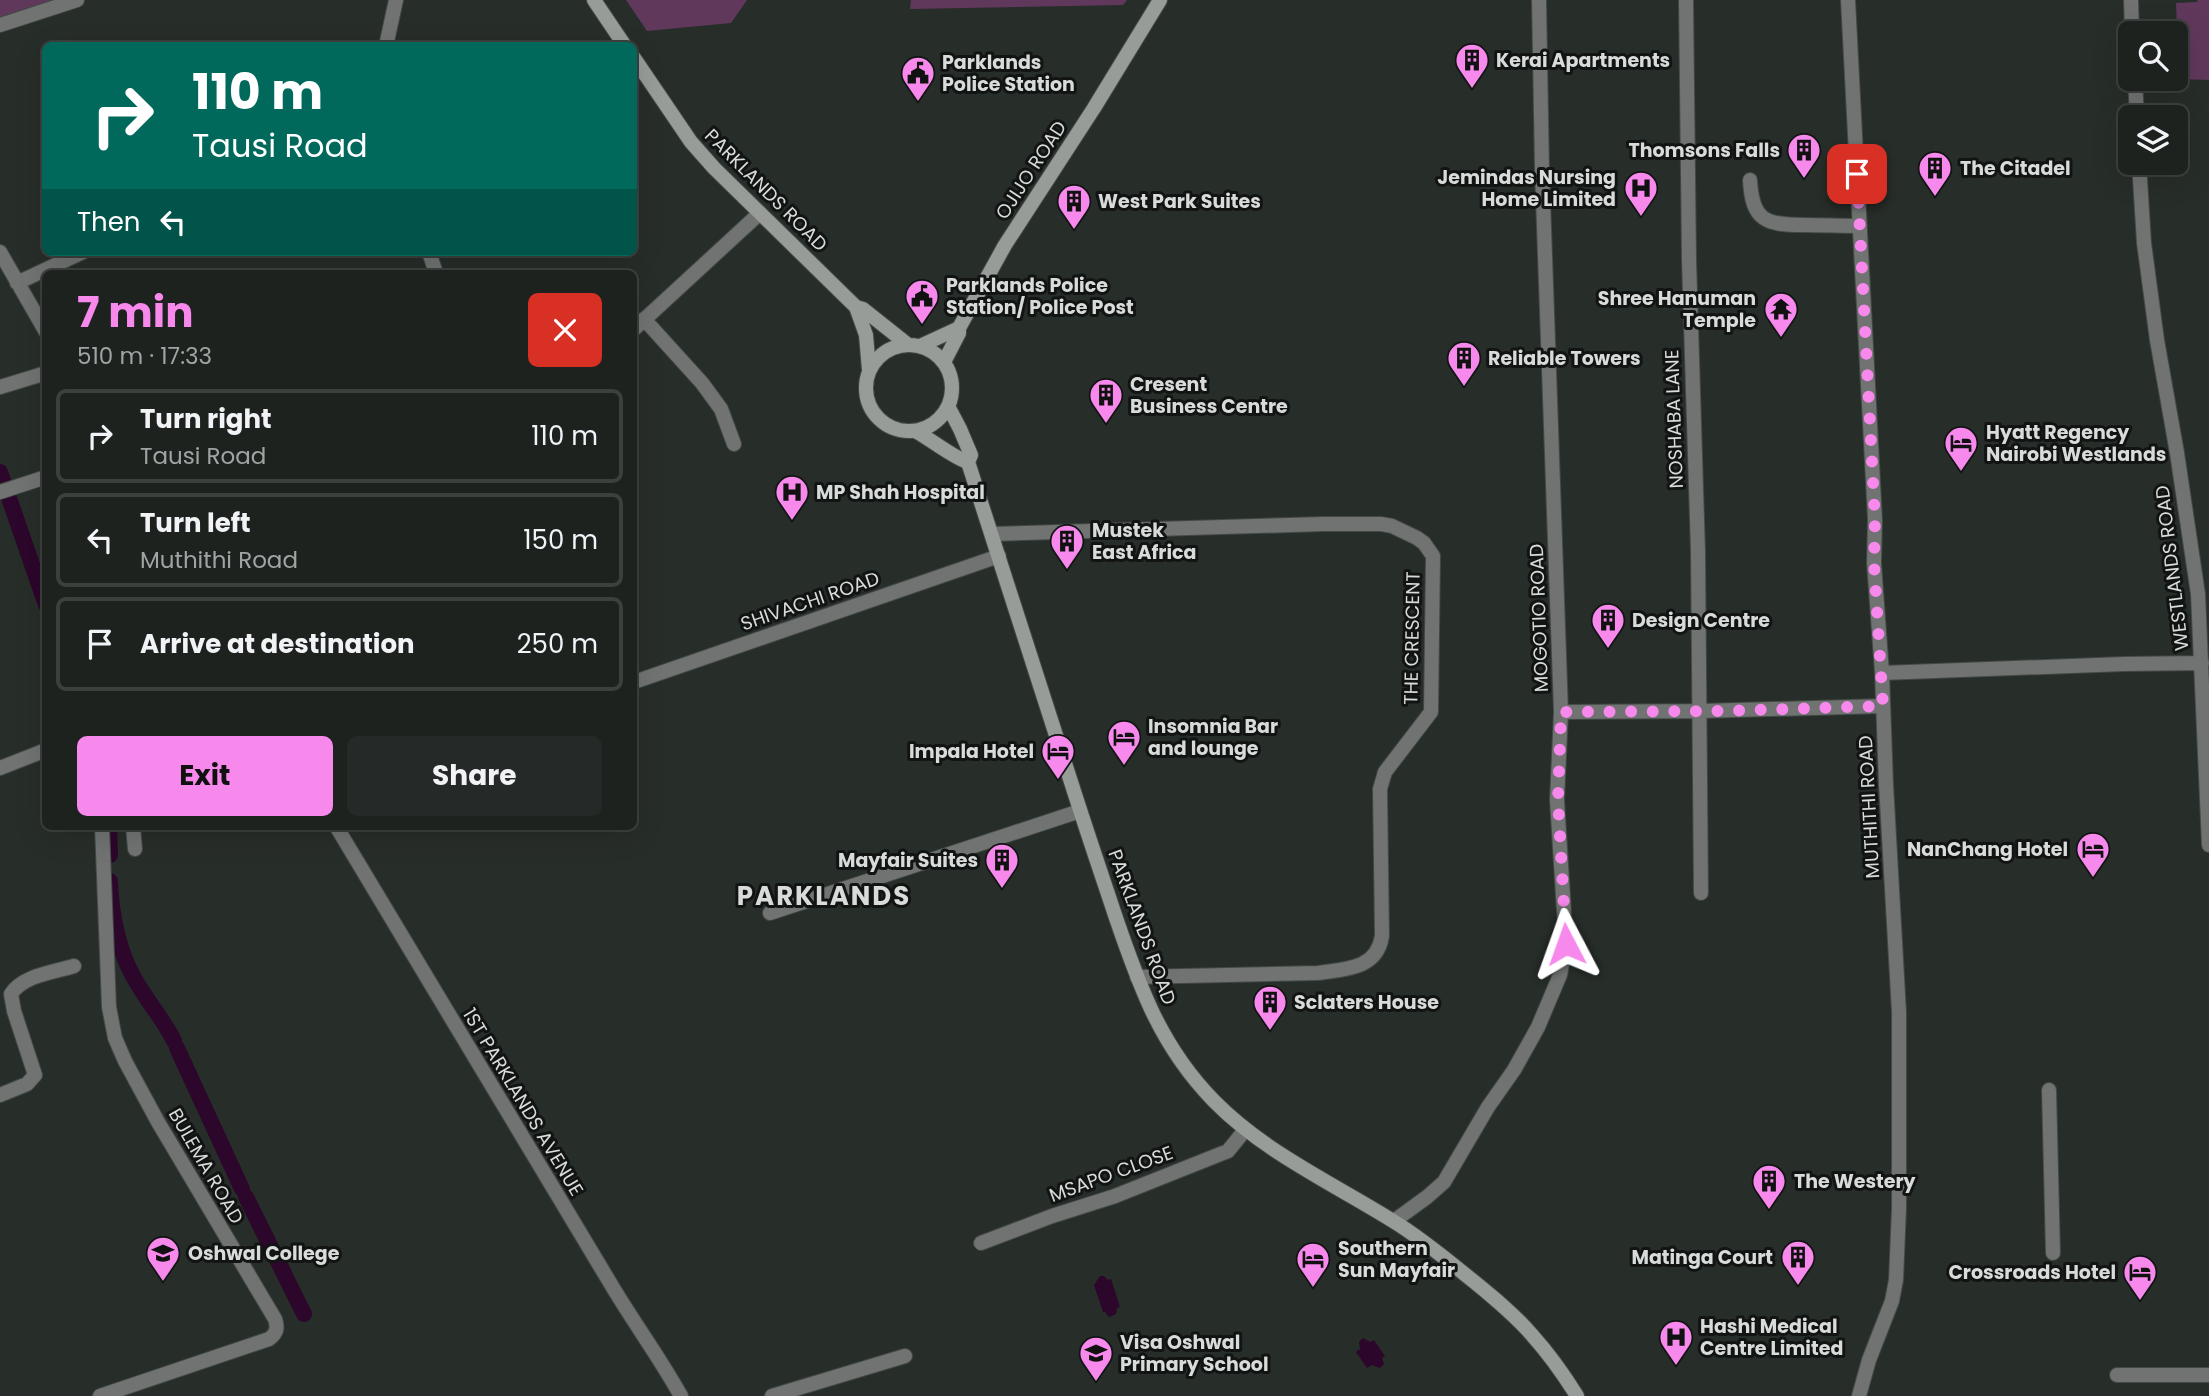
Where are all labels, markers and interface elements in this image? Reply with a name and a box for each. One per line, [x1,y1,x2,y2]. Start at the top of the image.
map controls [2118,21,2188,175]
button: search [2118,21,2188,91]
building icon: Kerai Apartments [1453,41,1491,90]
place label: Kerai Apartments [1496,47,1670,74]
place label: Parklands Police Station [942,49,1075,98]
public building icon: Parklands Police Station [899,54,937,103]
text: 110 m [192,58,323,126]
icon: right [77,70,168,161]
button: layers [2118,105,2188,175]
street label: OJIJO ROAD [989,115,1073,225]
text: Tausi Road [192,123,368,168]
street label: PARKLANDS ROAD [699,123,833,257]
building icon: Thomsons Falls [1785,131,1823,180]
place label: Thomsons Falls [1628,137,1780,164]
pin [1827,144,1887,204]
building icon: The Citadel [1916,149,1954,198]
icon: arrive [1838,155,1876,193]
place label: The Citadel [1960,155,2071,182]
place label: Jemindas Nursing Home Limited [1437,164,1616,213]
hospital icon: Jemindas Nursing Home Limited [1622,169,1660,218]
building icon: West Park Suites [1055,182,1093,231]
place label: West Park Suites [1098,188,1261,215]
icon: left [154,203,192,241]
text: Then [77,204,140,240]
place label: Parklands Police Station/ Police Post [946,272,1134,321]
public building icon: Parklands Police Station/ Police Post [903,277,941,326]
text: 7 min [77,283,194,342]
place label: Shree Hanuman Temple [1598,285,1756,334]
temple icon: Shree Hanuman Temple [1762,290,1800,339]
button: close [528,293,602,367]
building icon: Reliable Towers [1445,339,1483,388]
text: 510 m · 17:33 [77,340,212,372]
place label: Reliable Towers [1488,345,1641,372]
street label: NOSHABA LANE [1658,349,1690,489]
place label: Cresent Business Centre [1130,371,1288,420]
building icon: Cresent Business Centre [1087,376,1125,425]
text: Turn right [140,401,272,437]
icon: right [81,417,119,455]
text: 110 m [531,418,598,454]
place label: Hyatt Regency Nairobi Westlands [1986,419,2166,468]
hotel icon: Hyatt Regency Nairobi Westlands [1942,424,1980,473]
text: Tausi Road [140,440,266,472]
hospital icon: MP Shah Hospital [773,473,811,522]
place label: MP Shah Hospital [816,479,985,506]
street label: WESTLANDS ROAD [2148,484,2196,652]
text: Turn left [140,505,251,541]
place label: Mustek East Africa [1092,517,1197,566]
icon: left [81,521,119,559]
text: 150 m [523,522,598,558]
building icon: Mustek East Africa [1048,522,1086,571]
street label: MOGOTIO ROAD [1523,543,1555,693]
text: Muthithi Road [140,544,298,576]
street label: SHIVACHI ROAD [737,565,883,637]
street label: THE CRESCENT [1397,571,1427,705]
building icon: Design Centre [1589,601,1627,650]
place label: Design Centre [1632,607,1770,634]
icon: arrive [81,625,119,663]
text: Arrive at destination [140,626,415,662]
text: 250 m [517,626,598,662]
place label: Insomnia Bar and lounge [1148,713,1278,762]
hotel icon: Insomnia Bar and lounge [1105,718,1143,767]
hotel icon: Impala Hotel [1039,732,1077,781]
street label: MUTHITHI ROAD [1852,735,1886,879]
button: Exit [77,736,333,816]
button: Share [347,736,602,816]
place label: Impala Hotel [909,738,1034,765]
hotel icon: NanChang Hotel [2074,830,2112,879]
place label: NanChang Hotel [1907,836,2068,863]
building icon: Mayfair Suites [983,841,1021,890]
street label: PARKLANDS ROAD [1101,846,1183,1008]
place label: Mayfair Suites [838,847,978,874]
district label: PARKLANDS [737,878,911,914]
position arrow [1529,907,1603,981]
building icon: Sclaters House [1251,983,1289,1032]
place label: Sclaters House [1294,989,1439,1016]
street label: 1ST PARKLANDS AVENUE [456,1003,590,1201]
street label: BULEMA ROAD [162,1103,250,1229]
street label: MSAPO CLOSE [1045,1139,1177,1209]
building icon: The Westery [1750,1162,1788,1211]
place label: The Westery [1794,1168,1917,1195]
school or university icon: Oshwal College [144,1234,182,1283]
place label: Southern Sun Mayfair [1338,1235,1455,1284]
building icon: Matinga Court [1779,1238,1817,1287]
place label: Oshwal College [188,1240,340,1267]
hotel icon: Southern Sun Mayfair [1294,1240,1332,1289]
place label: Matinga Court [1631,1244,1773,1271]
hotel icon: Crossroads Hotel [2121,1253,2159,1302]
place label: Crossroads Hotel [1948,1259,2116,1286]
place label: Hashi Medical Centre Limited [1700,1313,1843,1362]
hospital icon: Hashi Medical Centre Limited [1657,1318,1695,1367]
place label: Visa Oshwal Primary School [1120,1329,1269,1378]
school or university icon: Visa Oshwal Primary School [1077,1334,1115,1383]

